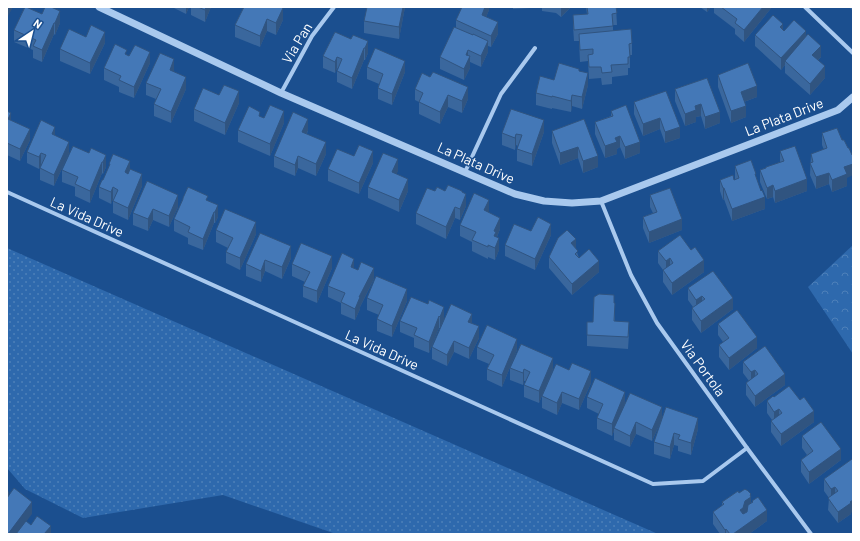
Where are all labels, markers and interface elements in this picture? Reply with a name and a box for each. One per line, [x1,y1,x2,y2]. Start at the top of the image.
north arrow [12,12,52,52]
text: N [31,16,45,31]
street label: Via Pan [278,19,315,66]
street label: La Plata Drive [742,94,826,139]
street label: La Plata Drive [435,138,517,187]
street label: La Vida Drive [48,193,127,240]
street label: La Vida Drive [343,326,422,373]
street label: Via Portola [677,336,730,399]

